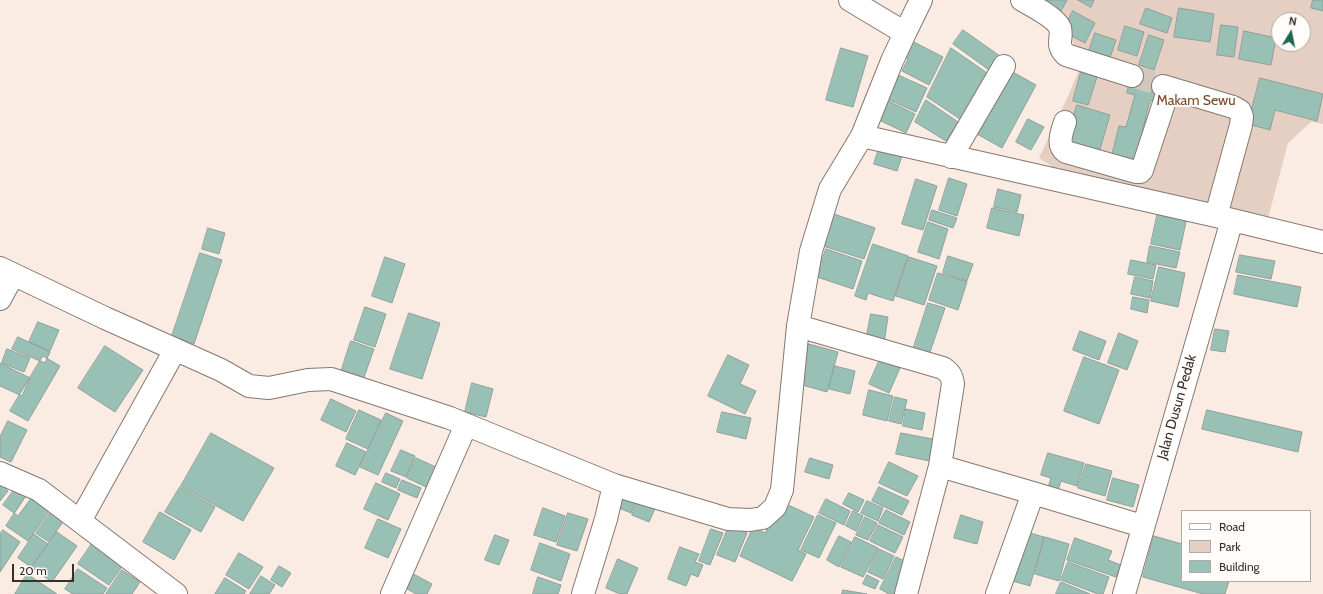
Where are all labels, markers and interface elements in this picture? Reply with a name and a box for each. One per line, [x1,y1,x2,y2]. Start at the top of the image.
north arrow [1271,12,1311,52]
text: N [1288,14,1298,29]
park label: Makam Sewu [1156,93,1236,109]
street label: Jalan Dusun Pedak [1154,353,1200,461]
legend [1181,510,1311,582]
text: Road [1219,519,1245,534]
text: Park [1219,539,1241,554]
scale bar [14,556,76,582]
text: Building [1219,559,1260,574]
text: 20 m [19,563,47,578]

